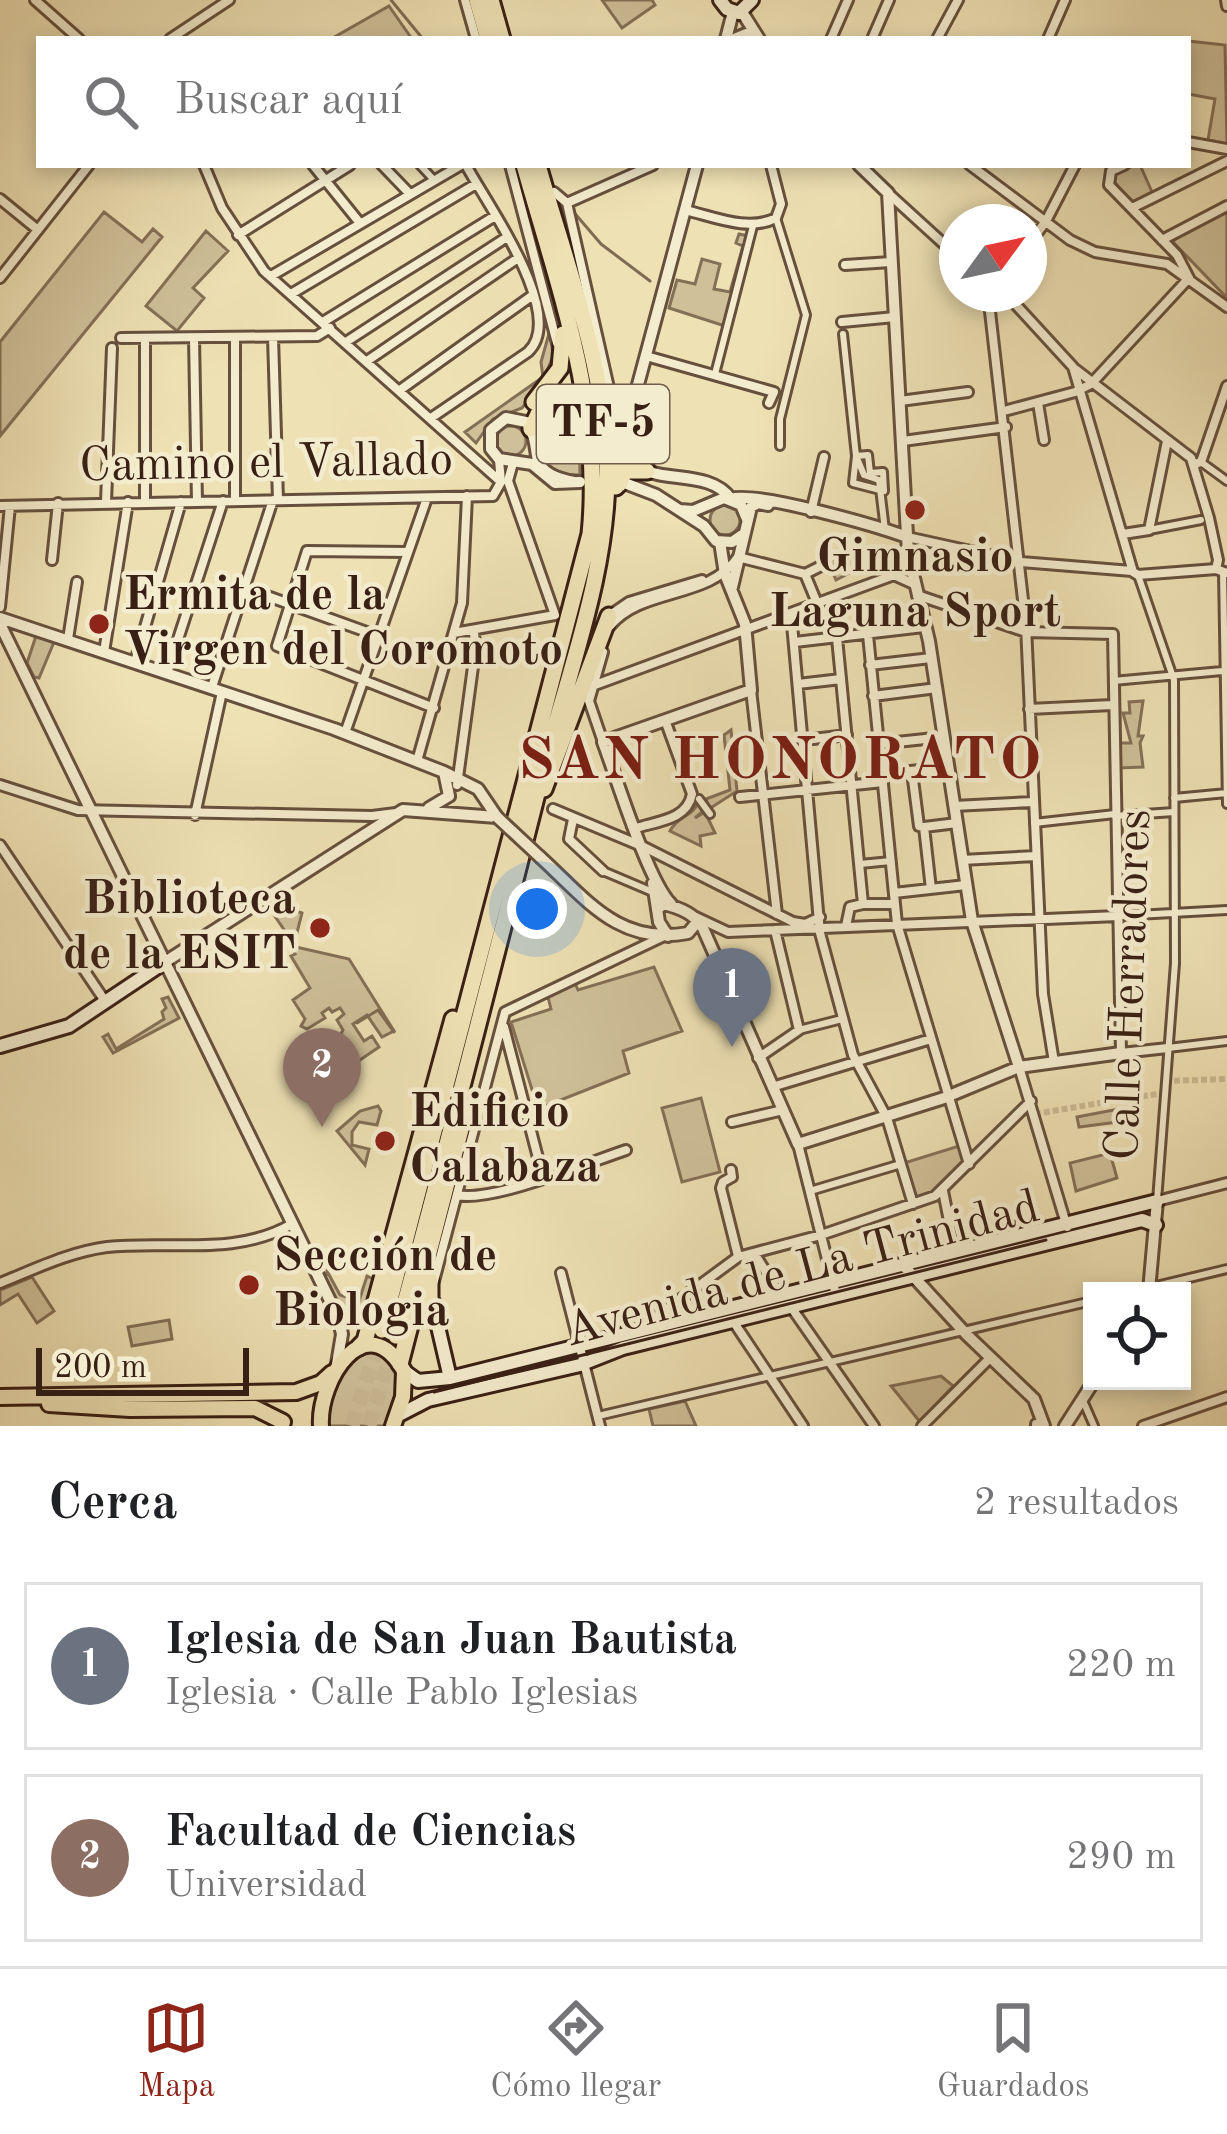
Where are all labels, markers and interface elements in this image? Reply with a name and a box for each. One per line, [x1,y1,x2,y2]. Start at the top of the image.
search box [36,36,1191,168]
icon: search [78,69,144,135]
text: Buscar aquí [174,79,403,124]
north arrow [939,204,1047,312]
road number: TF-5 [537,385,669,463]
street label: Camino el Vallado [79,437,453,491]
marker: Gimnasio Laguna Sport [902,497,928,523]
place label: Gimnasio Laguna Sport [769,534,1061,637]
place label: Ermita de la Virgen del Coromoto [123,572,563,675]
marker: Ermita de la Virgen del Coromoto [86,611,112,637]
district label: SAN HONORATO [518,732,1044,792]
street label: Calle Herradores [1100,808,1160,1162]
place label: Biblioteca de la ESIT [63,876,296,979]
your location [507,879,567,939]
marker: Biblioteca de la ESIT [307,915,333,941]
pin: 1 [693,948,771,1047]
pin: 2 [283,1028,361,1127]
place label: Edificio Calabaza [409,1089,600,1192]
marker: Edificio Calabaza [372,1128,398,1154]
street label: Avenida de La Trinidad [559,1183,1045,1357]
place label: Sección de Biologia [273,1233,497,1336]
marker: Sección de Biologia [236,1272,262,1298]
map controls [1083,1282,1191,1390]
button: locate [1083,1282,1191,1390]
scale bar [36,1342,249,1395]
text: 200 m [54,1352,147,1385]
text: Cerca [48,1479,178,1530]
text: 2 resultados [974,1484,1179,1523]
text: Iglesia de San Juan Bautista [165,1619,737,1664]
text: 1 [79,1646,101,1685]
text: 220 m [1066,1646,1176,1685]
text: Iglesia · Calle Pablo Iglesias [165,1674,638,1713]
text: Facultad de Ciencias [165,1811,576,1856]
text: 2 [79,1838,101,1877]
text: 290 m [1066,1838,1176,1877]
text: Universidad [165,1866,367,1905]
tab: Mapa [138,1995,215,2108]
tab: Cómo llegar [490,1995,661,2108]
tab: Guardados [937,1995,1089,2108]

